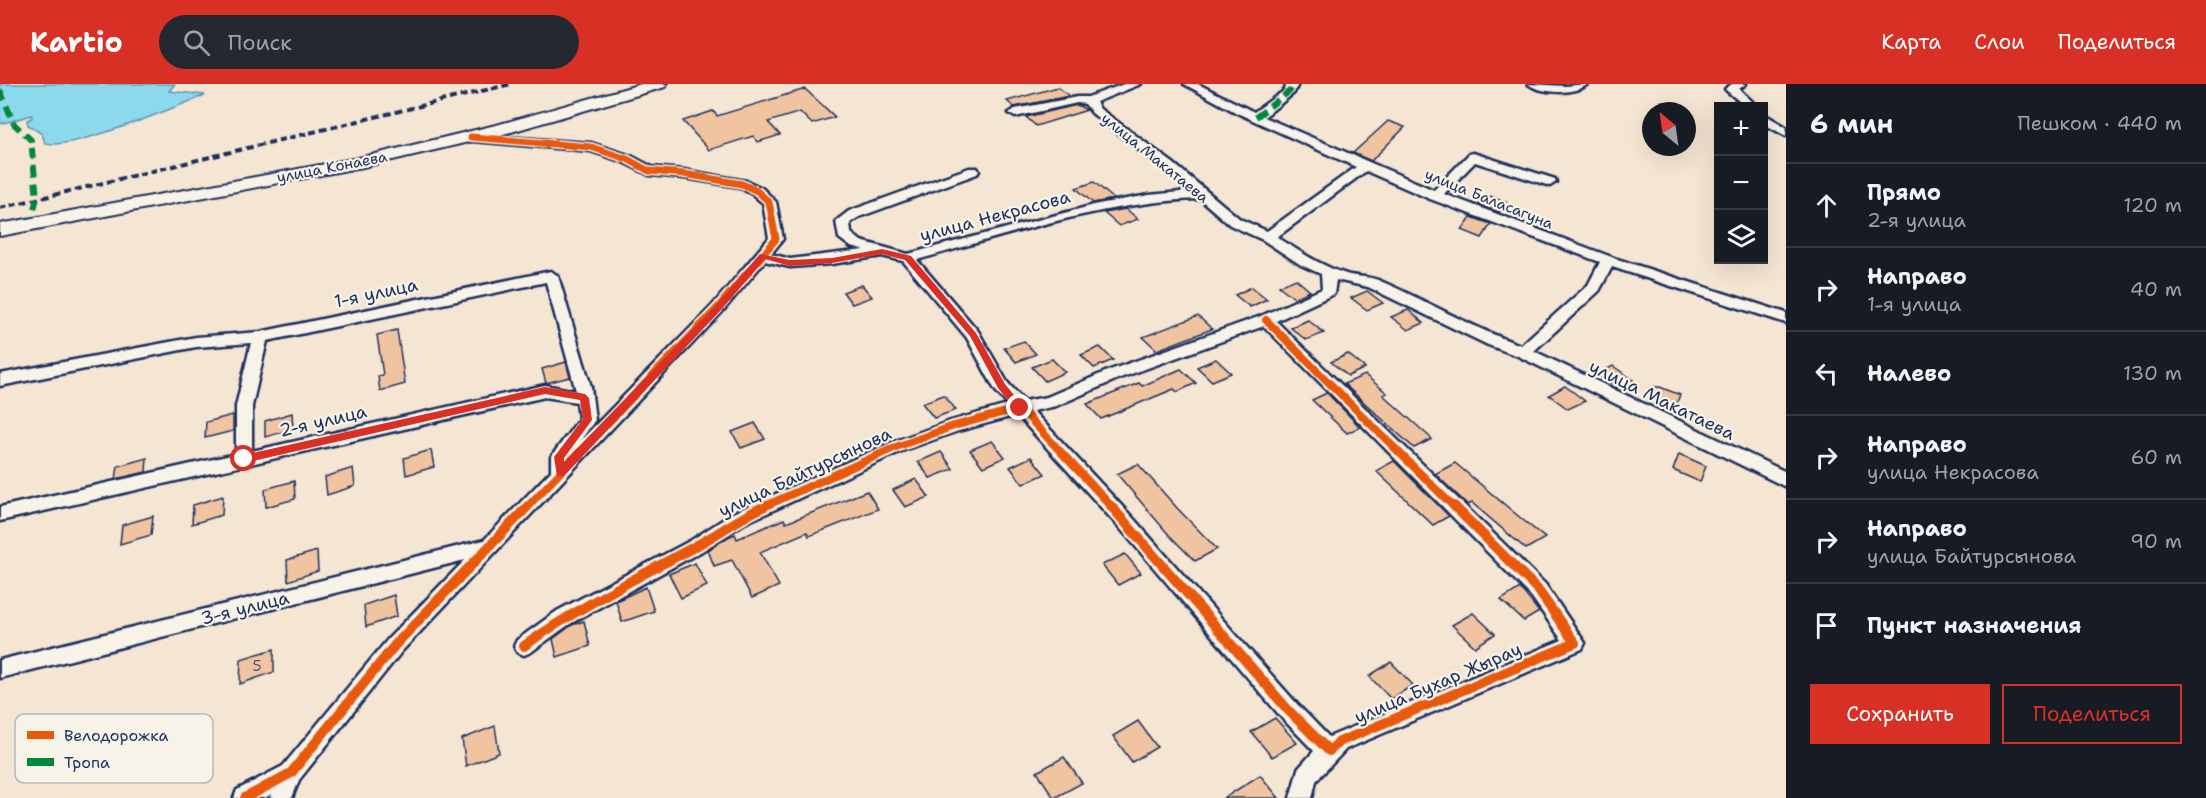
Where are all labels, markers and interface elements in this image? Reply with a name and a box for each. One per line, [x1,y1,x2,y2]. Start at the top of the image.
search box [159,15,579,69]
text: Kartio [30,23,123,61]
icon: search [180,26,213,59]
text: Поиск [228,28,292,57]
text: Карта [1881,28,1941,56]
text: Слои [1974,28,2025,56]
text: Поделиться [2058,28,2176,56]
north arrow [1642,102,1696,156]
map controls [1714,102,1768,264]
button: + [1714,102,1768,156]
text: 6 мин [1810,106,1893,141]
street label: улица Макатаева [1097,108,1213,208]
text: Пешком · 440 m [2018,110,2182,136]
street label: улица Конаева [275,146,390,188]
button: − [1714,156,1768,210]
street label: улица Баласагуна [1422,164,1557,234]
text: Прямо [1867,178,1941,207]
street label: улица Некрасова [917,184,1073,248]
icon: ahead [1810,189,1843,222]
text: 120 m [2123,192,2182,218]
text: 2-я улица [1867,207,1966,233]
button: layers [1714,210,1768,264]
text: Направо [1867,262,1967,291]
street label: 1-я улица [332,272,420,314]
icon: right [1810,273,1843,306]
text: 40 m [2130,276,2182,302]
text: 1-я улица [1867,291,1961,317]
street label: улица Макатаева [1585,354,1739,446]
icon: left [1810,357,1843,390]
text: Налево [1867,359,1951,388]
text: 130 m [2123,360,2182,386]
route end [1006,394,1032,420]
street label: 2-я улица [277,399,369,443]
street label: улица Байтурсынова [715,421,895,523]
text: Направо [1867,430,1967,459]
icon: right [1810,441,1843,474]
text: 60 m [2130,444,2182,470]
route start [230,445,256,471]
text: улица Некрасова [1867,459,2039,485]
text: Направо [1867,514,1967,543]
icon: right [1810,525,1843,558]
text: 90 m [2130,528,2182,554]
text: улица Байтурсынова [1867,543,2076,569]
street label: 3-я улица [198,585,292,631]
icon: arrive [1810,609,1843,642]
text: Пункт назначения [1867,611,2081,640]
street label: улица Бухар Жырау [1351,637,1525,729]
house number: 5 [252,656,262,676]
button: Сохранить [1810,684,1990,744]
button: Поделиться [2002,684,2182,744]
legend [15,714,213,783]
text: Велодорожка [64,725,169,746]
text: Тропа [64,752,110,773]

